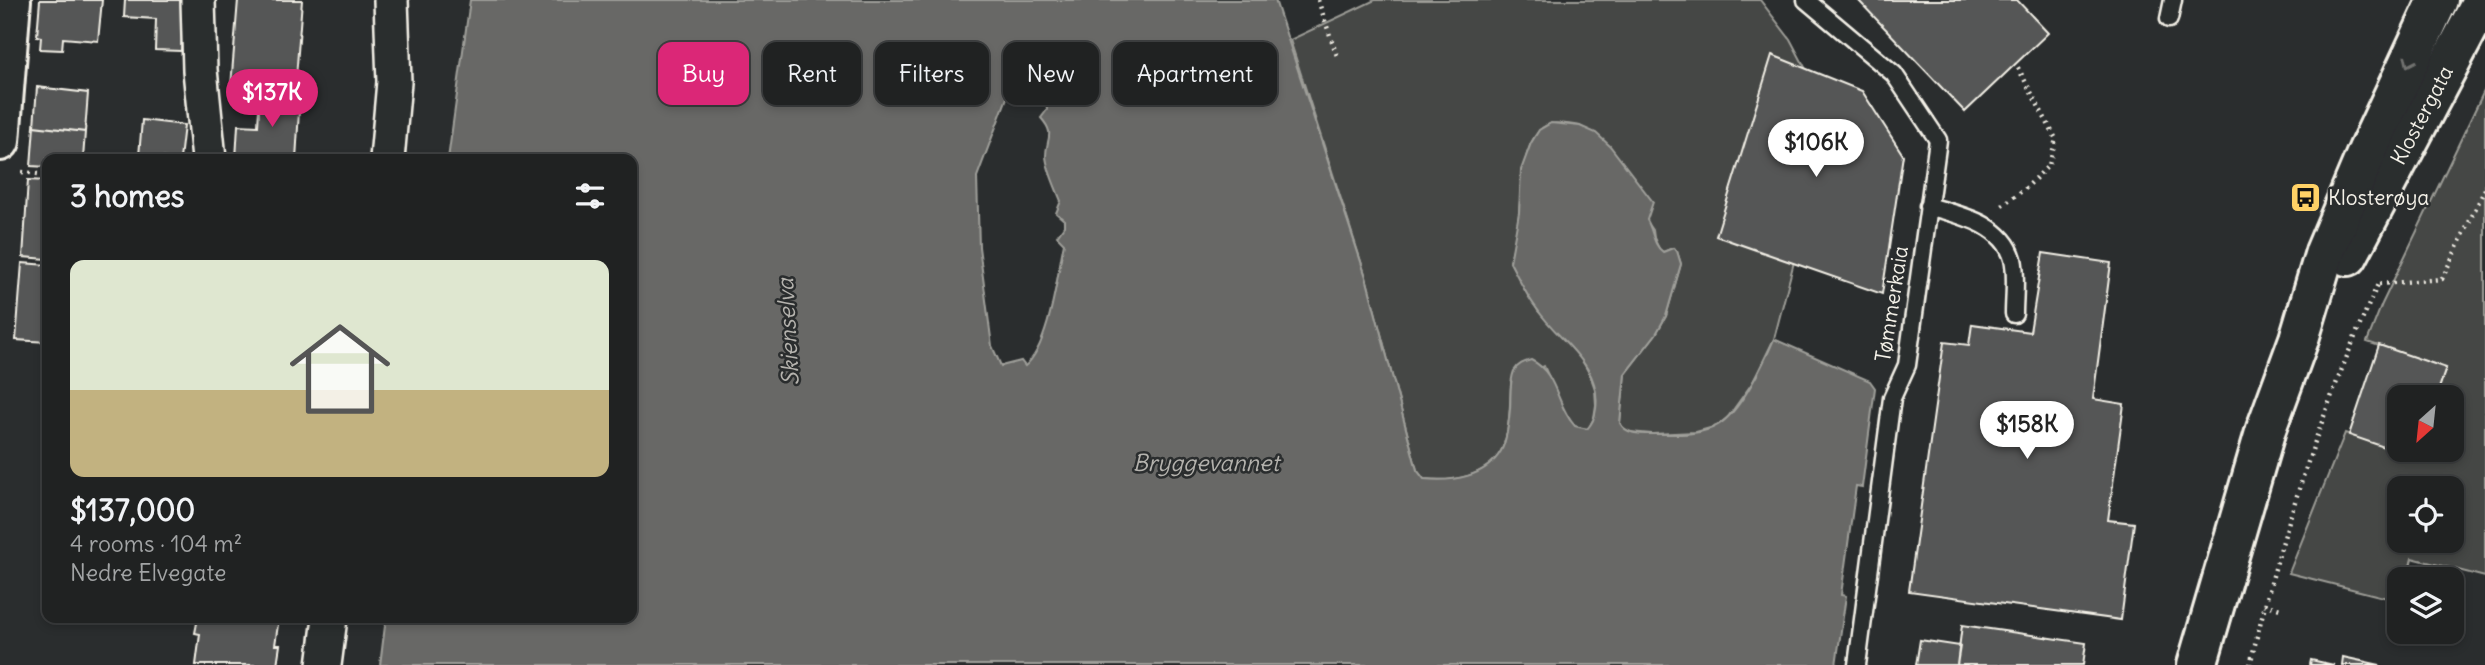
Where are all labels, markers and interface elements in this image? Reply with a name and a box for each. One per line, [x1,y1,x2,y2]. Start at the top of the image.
chip: Buy [658,42,749,105]
chip: Rent [763,42,861,105]
chip: Filters [875,42,989,105]
chip: New [1003,42,1099,105]
chip: Apartment [1113,42,1277,105]
one-way arrow [2403,55,2417,67]
street label: Klostergata [2384,61,2459,169]
pin: $137K [223,69,321,129]
text: $137K [242,77,302,106]
pin: $106K [1767,120,1865,179]
text: $106K [1784,127,1848,156]
text: 3 homes [70,177,184,215]
icon: filters [571,177,609,215]
bus stop icon: Klosterøya [2288,181,2322,215]
place label: Klosterøya [2328,184,2429,211]
street label: Tømmerkaia [1869,244,1914,364]
water label: Skienselva [770,276,805,387]
icon: home [277,306,403,432]
north arrow [2387,385,2464,462]
map controls [2387,385,2464,644]
pin: $158K [1978,402,2076,461]
text: $158K [1996,409,2058,438]
water label: Bryggevannet [1133,448,1283,477]
button: locate [2387,476,2464,553]
text: $137,000 [70,491,195,529]
text: 4 rooms · 104 m² [70,529,242,558]
text: Nedre Elvegate [70,558,226,587]
button: layers [2387,567,2464,644]

